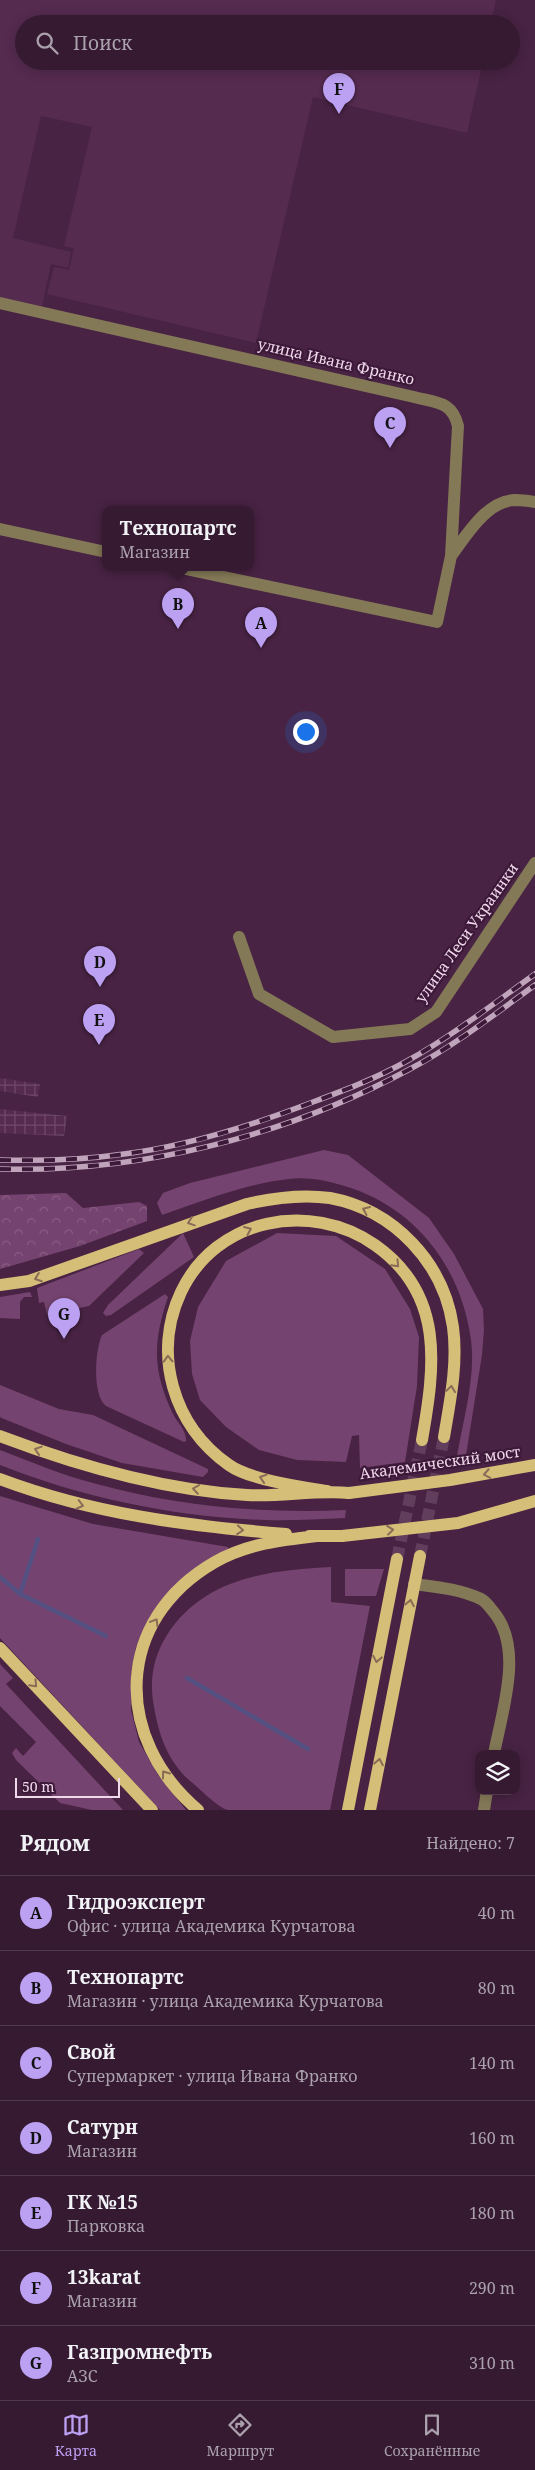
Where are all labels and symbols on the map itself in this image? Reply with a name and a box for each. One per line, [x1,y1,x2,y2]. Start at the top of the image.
pin: F [323,73,355,114]
street label: улица Ивана Франко [256,333,417,389]
pin: C [374,407,406,448]
pin: B [162,588,194,629]
pin: A [245,607,277,648]
your location [293,719,319,745]
street label: улица Леси Украинки [410,858,522,1006]
pin: D [84,946,116,987]
pin: E [83,1004,115,1045]
one-way arrow [362,1206,371,1216]
one-way arrow [187,1217,196,1227]
one-way arrow [243,1226,252,1237]
one-way arrow [390,1259,399,1268]
one-way arrow [35,1272,43,1282]
pin: G [48,1298,80,1339]
one-way arrow [162,1355,173,1363]
one-way arrow [446,1385,456,1393]
street label: Академический мост [358,1441,522,1483]
one-way arrow [34,1446,43,1456]
one-way arrow [483,1468,492,1478]
one-way arrow [259,1473,267,1483]
one-way arrow [191,1484,200,1494]
one-way arrow [75,1499,84,1510]
one-way arrow [236,1524,244,1535]
one-way arrow [387,1525,395,1536]
one-way arrow [405,1598,415,1607]
one-way arrow [148,1619,158,1628]
one-way arrow [373,1654,383,1663]
one-way arrow [28,1678,37,1687]
one-way arrow [374,1758,384,1767]
one-way arrow [162,1770,171,1780]
scale bar [15,1775,120,1798]

